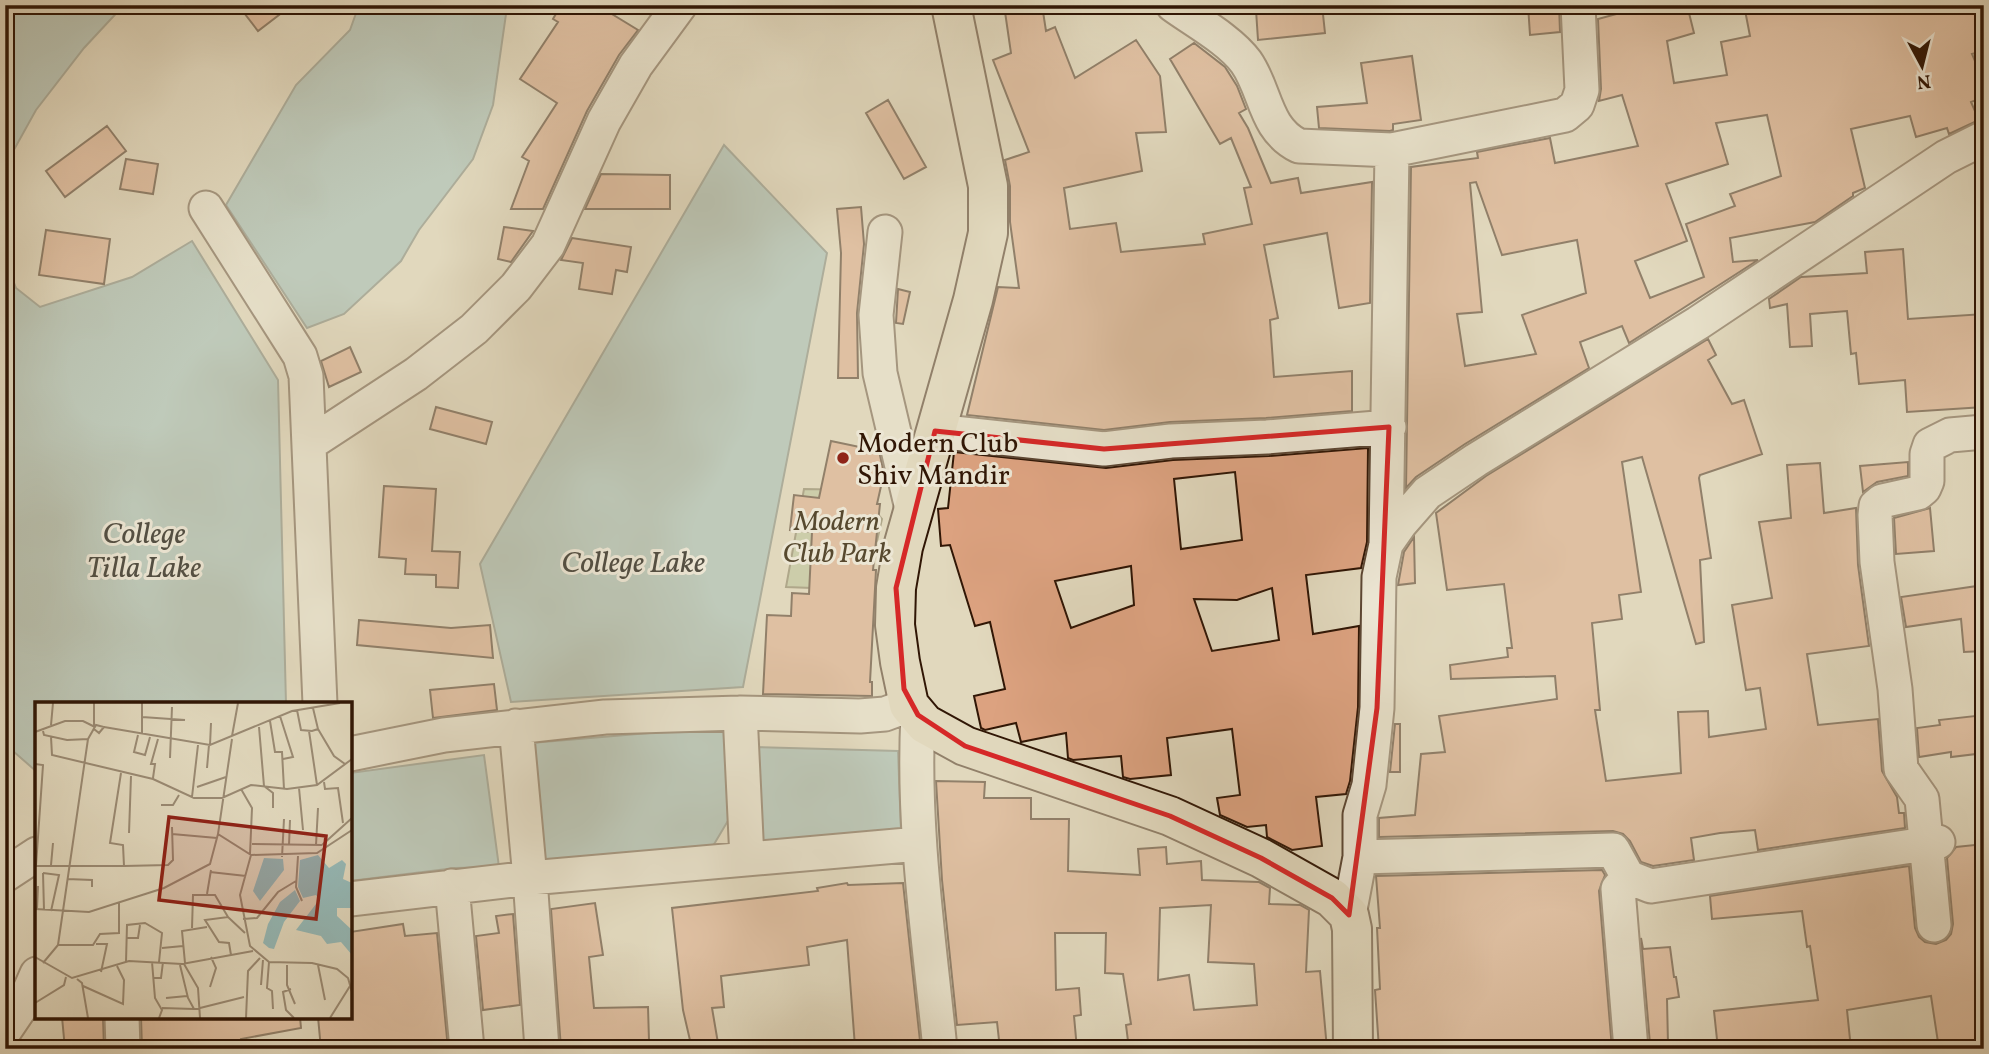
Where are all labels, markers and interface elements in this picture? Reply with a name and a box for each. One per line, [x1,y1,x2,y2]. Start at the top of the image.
north arrow [1888,32,1958,102]
text: N [1915,67,1932,95]
place label: Modern Club Shiv Mandir [857,425,1018,496]
marker: Modern Club Shiv Mandir [835,450,851,466]
park label: Modern Club Park [783,503,892,574]
water label: College Tilla Lake [87,514,201,590]
water label: College Lake [561,543,705,585]
inset map [35,702,352,1019]

